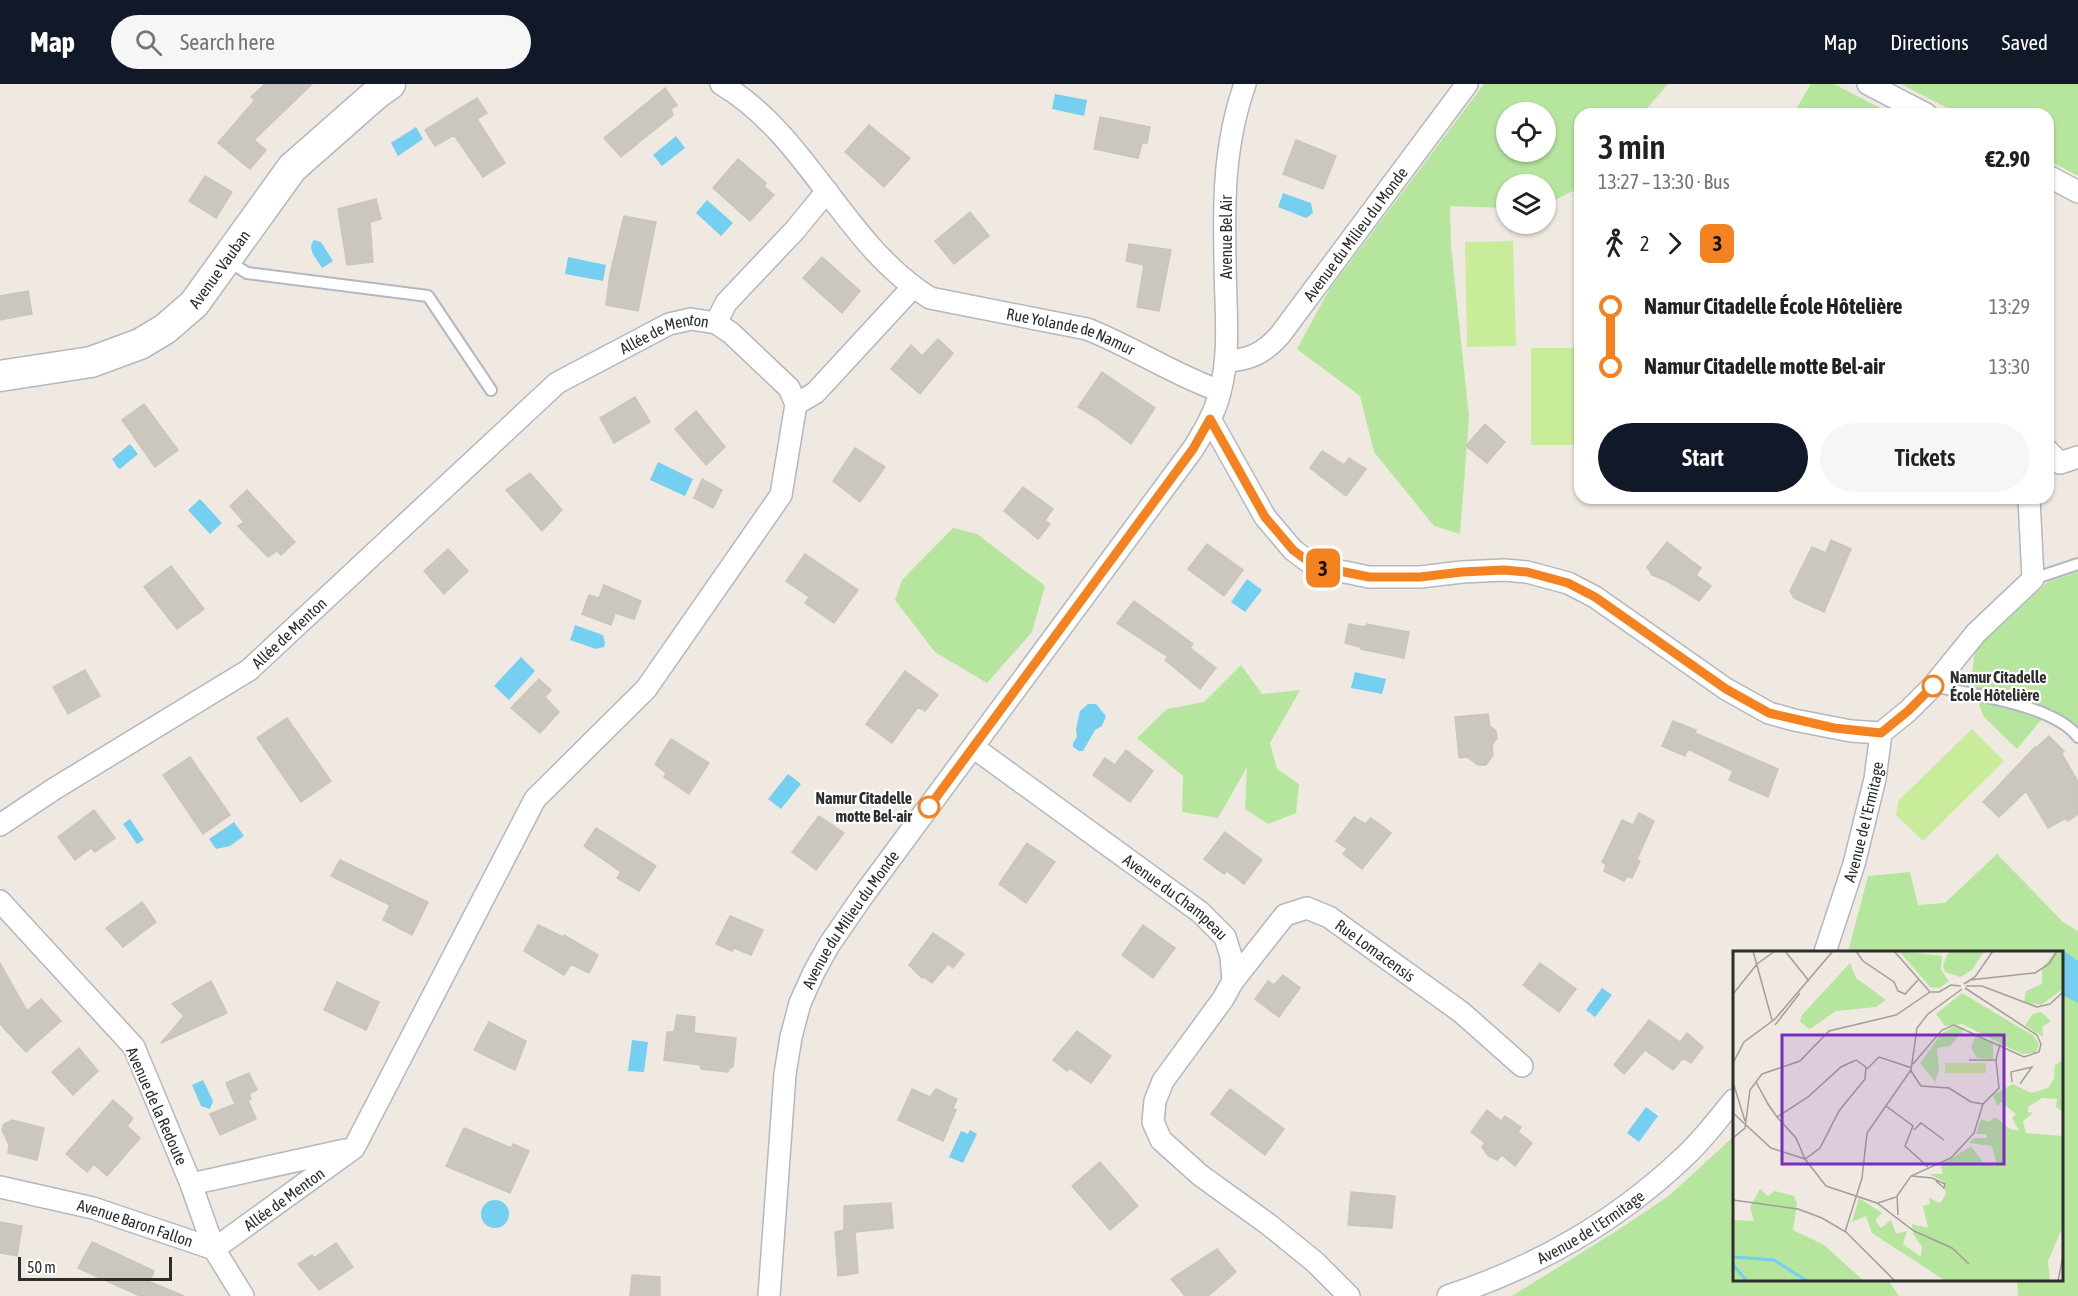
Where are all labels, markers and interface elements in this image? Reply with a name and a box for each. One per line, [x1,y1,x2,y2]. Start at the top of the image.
search box [111,15,531,69]
text: Map [30,26,75,58]
icon: search [132,26,165,59]
text: Search here [180,29,275,55]
text: Map [1823,30,1857,54]
text: Directions [1890,30,1969,54]
text: Saved [2002,30,2048,54]
map controls [1496,102,1556,234]
button: locate [1496,102,1556,162]
text: 3 min [1598,128,1665,166]
text: €2.90 [1985,146,2030,172]
street label: Avenue du Milieu du Monde [1300,164,1411,304]
text: 13:27 – 13:30 · Bus [1598,170,1730,193]
button: layers [1496,174,1556,234]
street label: Avenue Bel Air [1217,195,1235,279]
street label: Avenue Vauban [185,226,253,311]
icon: walk [1598,227,1631,260]
icon: forward [1658,227,1691,260]
text: 3 [1712,231,1722,255]
text: 2 [1640,232,1649,255]
text: Namur Citadelle École Hôtelière [1644,293,1903,319]
text: 13:29 [1989,295,2030,318]
street label: Rue Yolande de Namur [1005,304,1138,359]
street label: Allée de Menton [616,310,710,357]
text: Namur Citadelle motte Bel-air [1644,353,1885,379]
text: 13:30 [1989,355,2030,378]
button: Start [1598,423,1808,492]
button: Tickets [1820,423,2030,492]
line badge: 3 [1304,548,1342,588]
text: 3 [1318,556,1328,580]
street label: Allée de Menton [248,594,330,672]
place label: Namur Citadelle École Hôtelière [1950,668,2046,704]
marker: Namur Citadelle École Hôtelière [1922,675,1944,697]
street label: Avenue de l'Ermitage [1840,761,1886,884]
place label: Namur Citadelle motte Bel-air [816,789,912,825]
marker: Namur Citadelle motte Bel-air [918,796,940,818]
street label: Avenue du Milieu du Monde [799,847,902,991]
street label: Avenue du Champeau [1120,850,1231,943]
street label: Rue Lomacensis [1332,916,1419,985]
inset map [1733,951,2063,1281]
street label: Avenue de la Redoute [123,1044,191,1168]
street label: Allée de Menton [240,1164,328,1234]
street label: Avenue de l'Ermitage [1534,1186,1647,1267]
street label: Avenue Baron Fallon [76,1196,195,1250]
scale bar [18,1254,172,1282]
text: 50 m [27,1258,56,1276]

